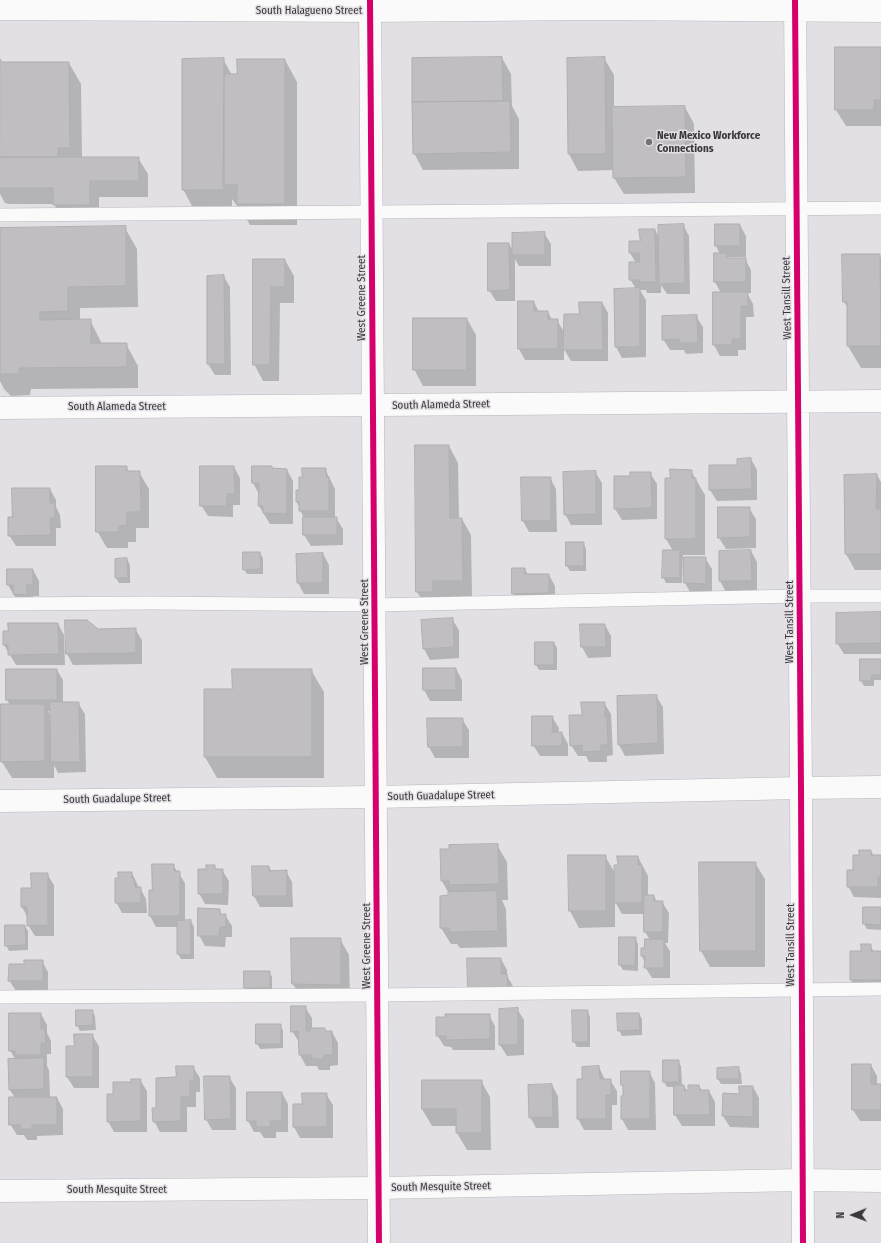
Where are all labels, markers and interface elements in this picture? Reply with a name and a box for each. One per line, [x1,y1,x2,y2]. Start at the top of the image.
street label: South Halagueno Street [256,4,362,18]
place label: New Mexico Workforce Connections [657,129,760,155]
marker: New Mexico Workforce Connections [644,137,654,147]
street label: West Greene Street [355,255,369,341]
street label: West Tansill Street [780,256,794,340]
street label: South Alameda Street [392,398,490,412]
street label: South Alameda Street [68,400,166,414]
street label: West Greene Street [358,579,372,665]
street label: West Tansill Street [783,580,797,664]
street label: South Guadalupe Street [387,788,495,804]
street label: South Guadalupe Street [63,791,171,807]
street label: West Greene Street [360,903,374,989]
street label: West Tansill Street [784,903,798,987]
street label: South Mesquite Street [391,1180,491,1194]
street label: South Mesquite Street [67,1183,167,1197]
north arrow [833,1195,873,1235]
text: N [834,1212,847,1219]

